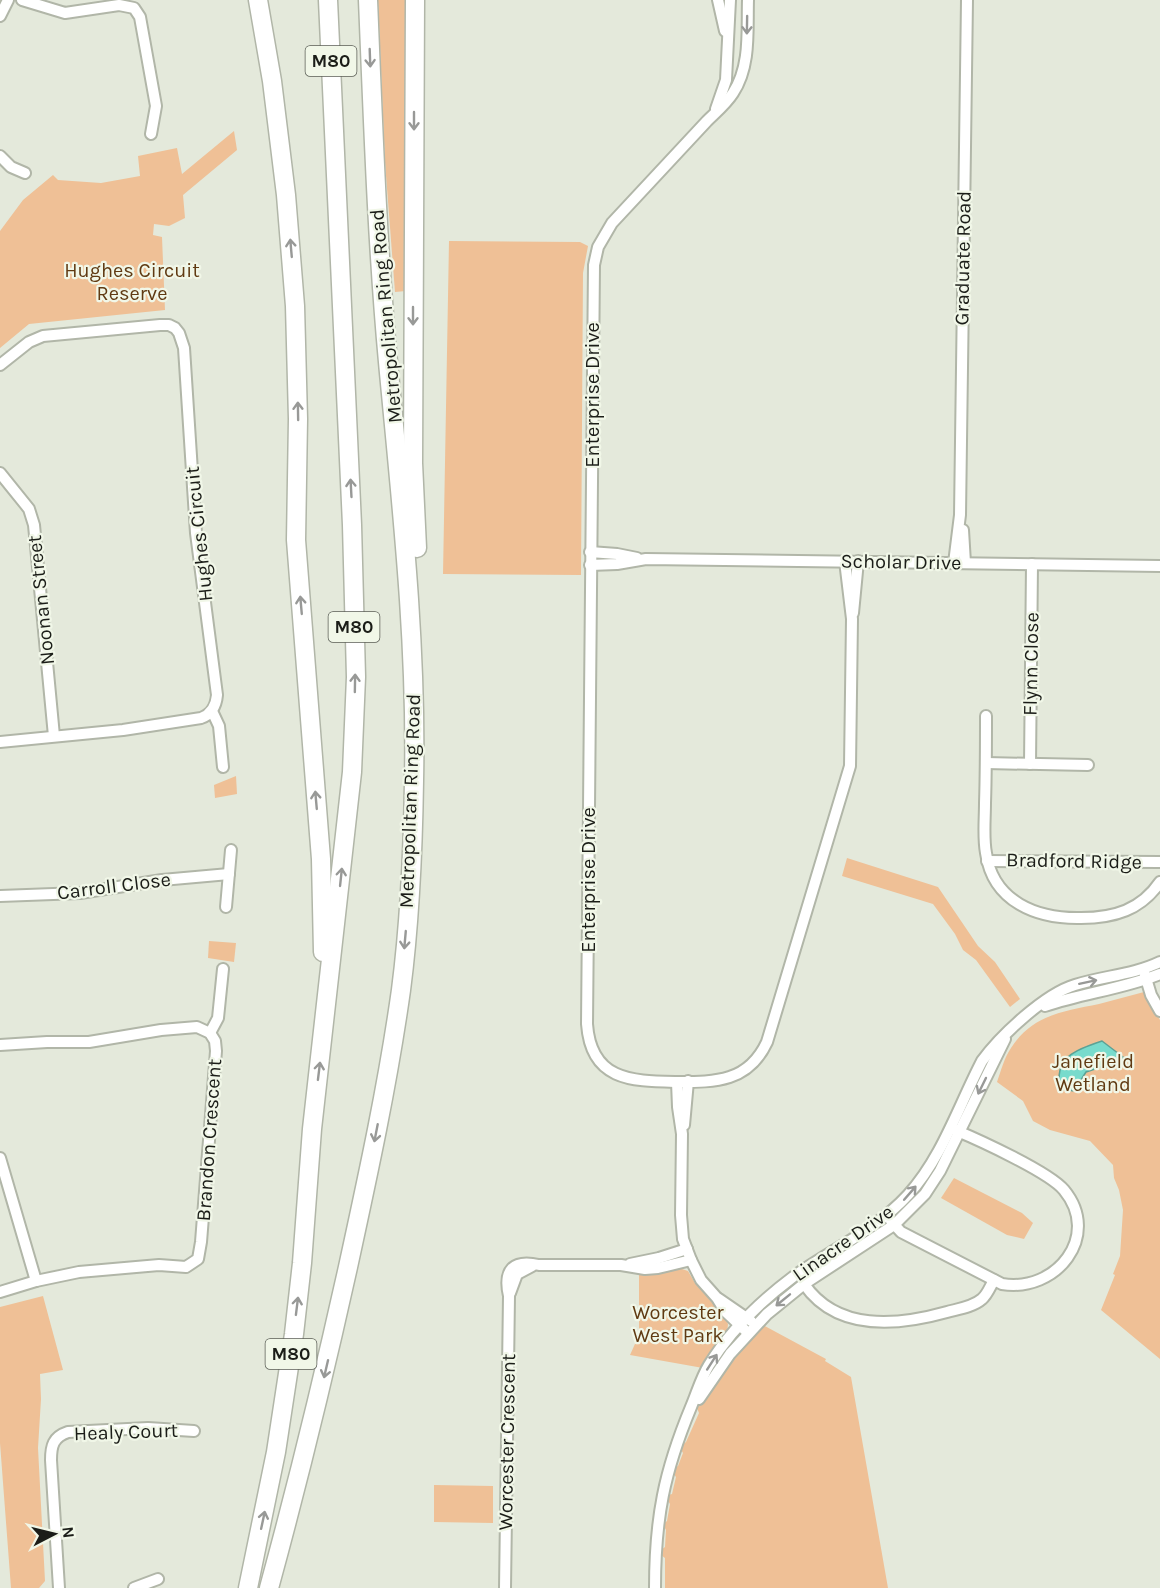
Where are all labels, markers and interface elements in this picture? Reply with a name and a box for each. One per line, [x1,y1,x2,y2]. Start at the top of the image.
one-way arrow [742,14,753,34]
road number: M80 [306,46,356,76]
one-way arrow [365,48,376,68]
one-way arrow [408,111,420,131]
street label: Graduate Road [950,190,976,326]
street label: Metropolitan Ring Road [365,208,407,424]
one-way arrow [285,239,296,258]
park label: Hughes Circuit Reserve [64,259,200,305]
one-way arrow [407,306,419,326]
street label: Enterprise Drive [581,322,604,468]
one-way arrow [292,401,303,421]
street label: Hughes Circuit [180,465,218,603]
one-way arrow [345,478,356,498]
street label: Noonan Street [23,534,59,666]
street label: Scholar Drive [840,549,962,575]
one-way arrow [295,596,306,616]
road number: M80 [328,612,380,642]
street label: Flynn Close [1019,612,1043,716]
one-way arrow [349,673,361,693]
street label: Metropolitan Ring Road [395,693,425,909]
one-way arrow [311,790,322,810]
street label: Enterprise Drive [577,807,600,953]
street label: Bradford Ridge [1006,848,1142,874]
street label: Carroll Close [56,868,172,904]
one-way arrow [336,868,347,888]
one-way arrow [400,930,411,950]
one-way arrow [1078,976,1097,987]
park label: Janefield Wetland [1052,1050,1134,1096]
street label: Brandon Crescent [192,1058,226,1222]
one-way arrow [313,1062,324,1081]
one-way arrow [976,1077,988,1095]
one-way arrow [370,1122,381,1142]
one-way arrow [903,1185,917,1200]
street label: Linacre Drive [788,1200,898,1286]
one-way arrow [776,1293,791,1307]
one-way arrow [292,1297,303,1317]
park label: Worcester West Park [632,1301,725,1347]
road number: M80 [266,1339,316,1369]
street label: Worcester Crescent [494,1353,520,1531]
one-way arrow [706,1354,718,1371]
one-way arrow [319,1359,331,1378]
street label: Healy Court [73,1419,179,1445]
north arrow [24,1504,84,1564]
one-way arrow [258,1510,269,1530]
text: N [58,1525,79,1539]

